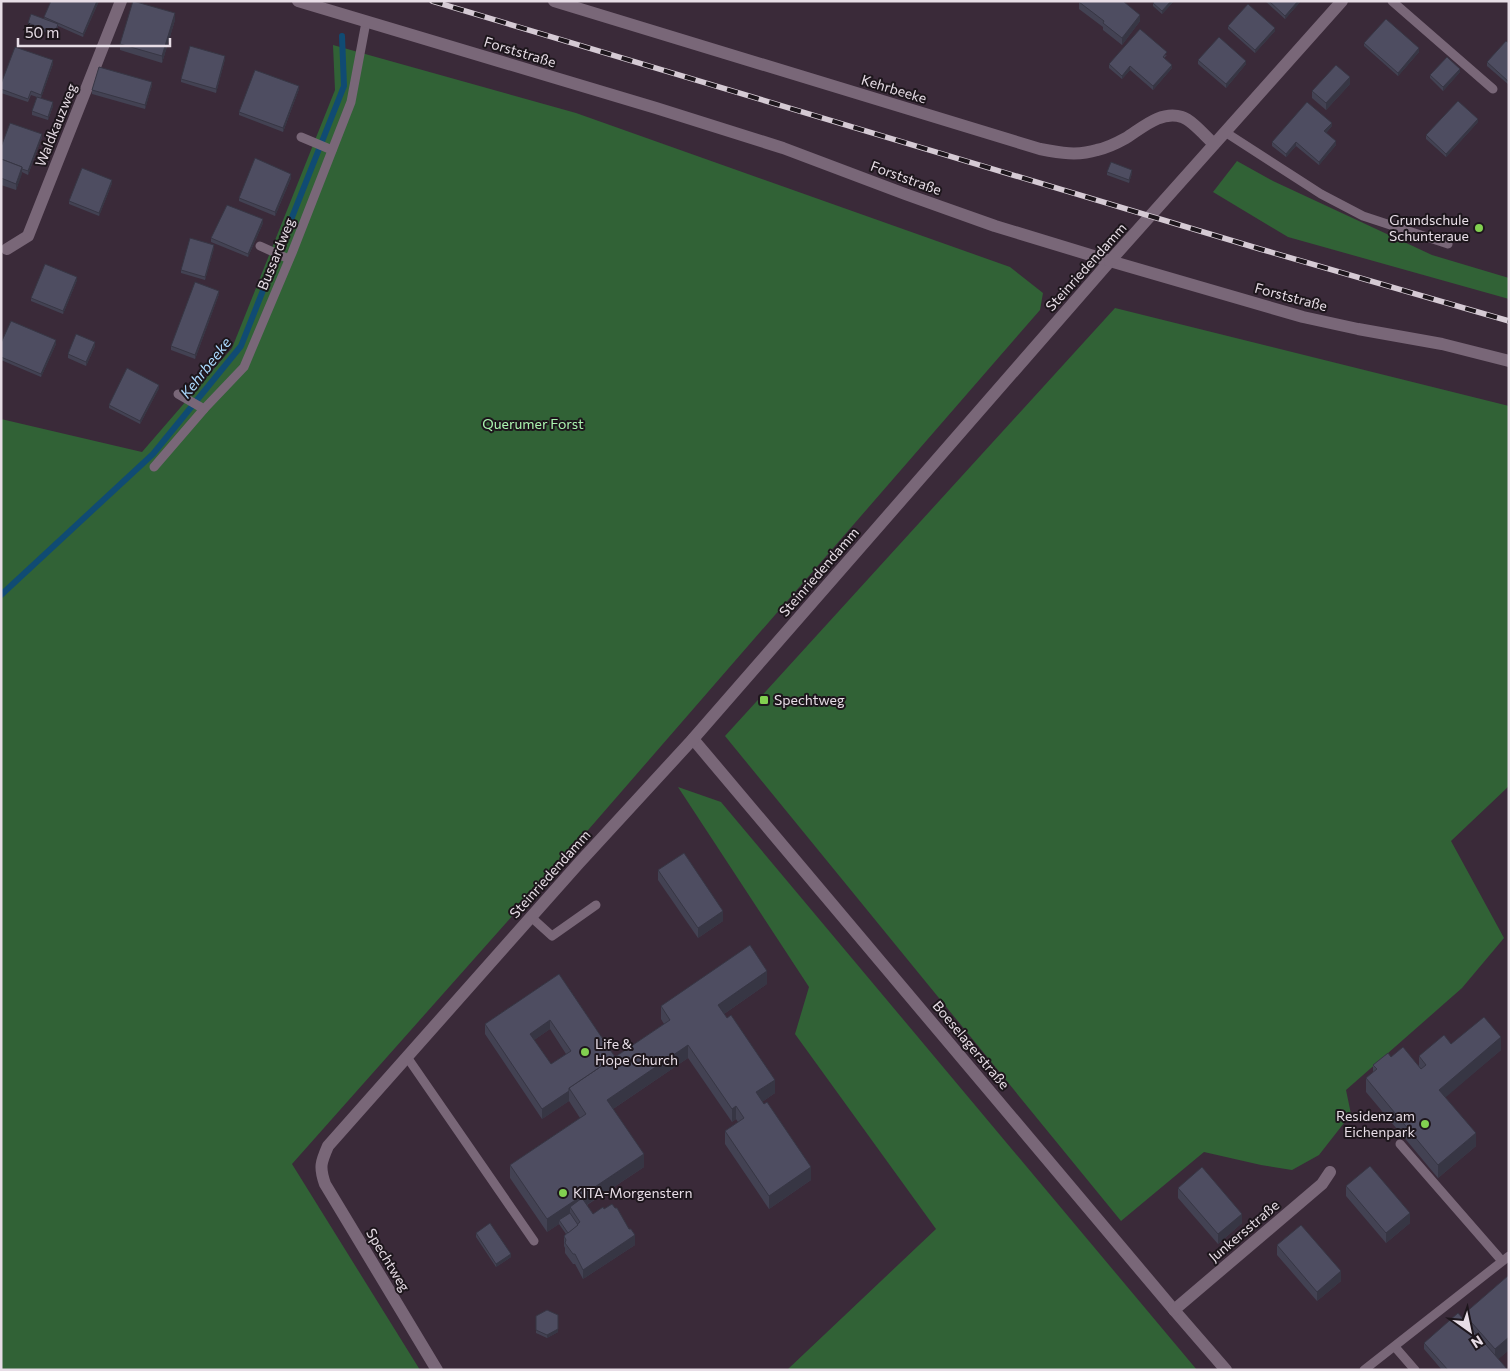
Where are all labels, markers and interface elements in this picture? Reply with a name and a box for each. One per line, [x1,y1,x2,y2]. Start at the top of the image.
scale bar [18,15,170,47]
text: 50 m [25,23,59,41]
street label: Forststraße [482,33,558,71]
street label: Kehrbeeke [859,71,929,107]
street label: Waldkauzweg [31,80,80,169]
street label: Forststraße [868,157,944,198]
place label: Grundschule Schunteraue [1389,211,1469,244]
street label: Bussardweg [253,215,298,292]
street label: Steinriedendamm [1042,219,1130,314]
marker: Grundschule Schunteraue [1473,222,1485,234]
street label: Forststraße [1253,279,1329,314]
water label: Kehrbeeke [176,333,235,401]
park label: Querumer Forst [482,415,584,432]
street label: Steinriedendamm [775,524,862,620]
place label: Spechtweg [774,691,845,708]
marker: Spechtweg [758,694,770,706]
street label: Steinriedendamm [506,826,594,921]
street label: Boeselagerstraße [929,997,1013,1092]
place label: Life & Hope Church [595,1035,678,1068]
marker: Life & Hope Church [579,1046,591,1058]
place label: Residenz am Eichenpark [1336,1107,1415,1140]
marker: Residenz am Eichenpark [1419,1118,1431,1130]
place label: KITA-Morgenstern [573,1184,692,1201]
marker: KITA-Morgenstern [557,1187,569,1199]
street label: Junkersstraße [1205,1196,1282,1265]
street label: Spechtweg [363,1225,414,1295]
north arrow [1445,1306,1495,1356]
text: N [1468,1332,1486,1352]

